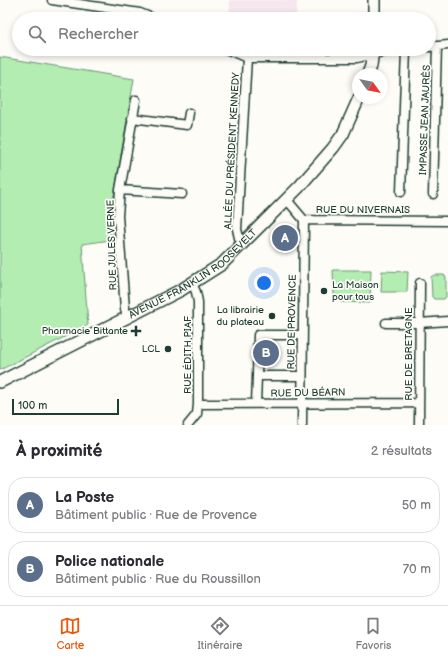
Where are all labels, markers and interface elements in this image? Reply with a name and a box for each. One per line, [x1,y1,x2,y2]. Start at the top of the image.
search box [12,12,436,56]
icon: search [26,23,48,45]
text: Rechercher [58,25,138,44]
street label: IMPASSE JEAN JAURÈS [417,65,433,175]
north arrow [352,68,388,104]
street label: ALLÉE DU PRÉSIDENT KENNEDY [222,72,242,230]
street label: RUE JULES VERNE [104,199,120,291]
street label: RUE DU NIVERNAIS [316,204,410,216]
pin: A [272,223,298,253]
street label: AVENUE FRANKLIN ROOSEVELT [127,227,259,321]
your location [254,273,274,293]
street label: RUE DE PROVENCE [285,274,299,370]
place label: La Maison pour tous [332,279,379,303]
marker: La Maison pour tous [319,286,329,296]
place label: La librairie du plateau [216,304,264,328]
street label: RUE DE BRETAGNE [403,307,415,401]
marker: La librairie du plateau [267,311,277,321]
street label: RUE ÉDITH PIAF [182,316,194,394]
place label: Pharmacie Bittante [42,325,128,337]
marker: Pharmacie Bittante [131,326,141,336]
pin: B [253,338,279,368]
place label: LCL [142,343,160,355]
marker: LCL [163,344,173,354]
street label: RUE DU BÉARN [270,386,346,400]
scale bar [12,397,119,416]
text: 100 m [18,399,47,412]
text: À proximité [16,441,102,461]
text: 2 résultats [371,443,432,459]
text: La Poste [55,488,114,507]
text: A [26,497,34,513]
text: 50 m [402,497,431,513]
text: Bâtiment public · Rue de Provence [55,507,257,523]
text: Police nationale [55,552,164,571]
text: B [25,561,35,577]
text: 70 m [403,561,431,577]
text: Bâtiment public · Rue du Roussillon [55,571,261,587]
tab: Carte [57,615,84,652]
tab: Itinéraire [197,615,242,652]
tab: Favoris [356,615,391,652]

